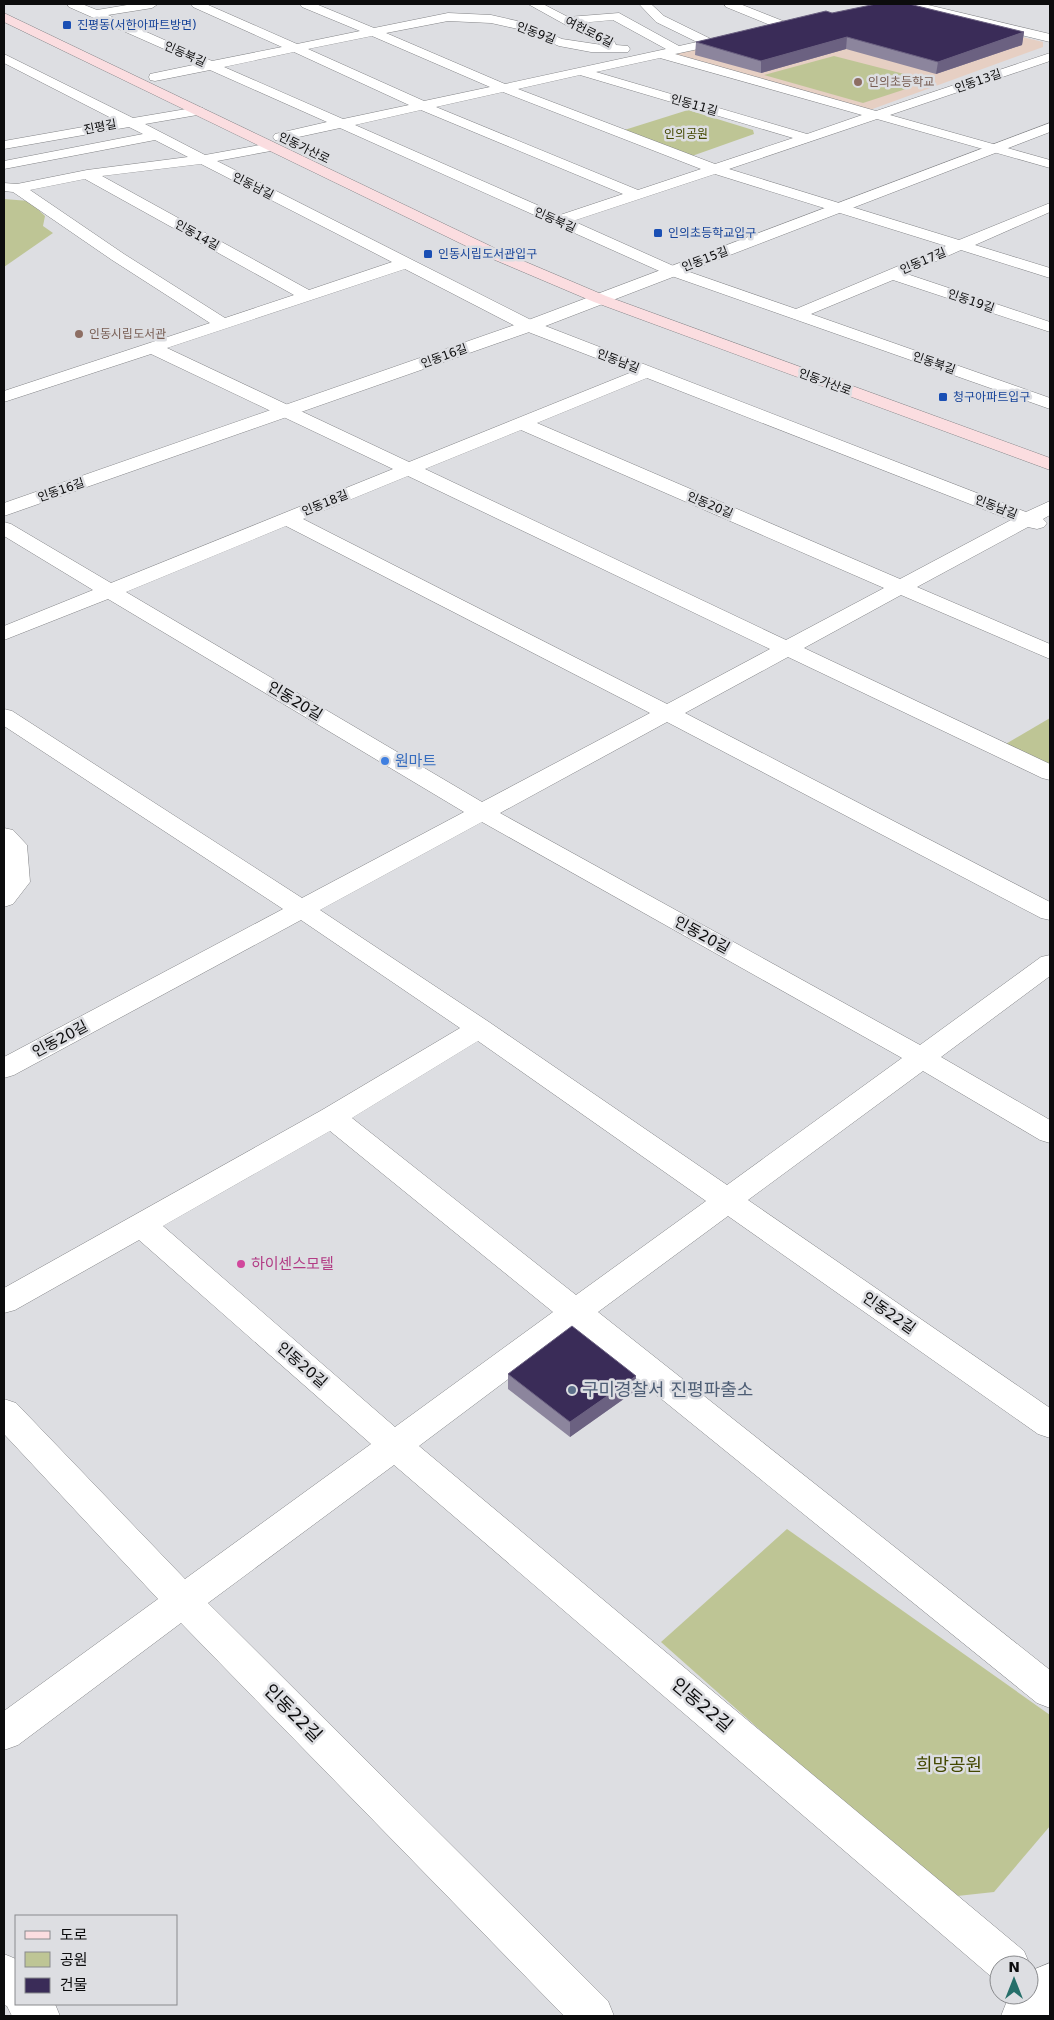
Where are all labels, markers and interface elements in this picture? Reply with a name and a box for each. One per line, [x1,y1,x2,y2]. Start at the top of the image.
street label: 여헌로6길 [563,14,615,50]
place label: 진평동(서한아파트방면) [77,18,197,32]
marker: 진평동(서한아파트방면) [61,19,73,31]
street label: 인동9길 [514,19,558,47]
street label: 인동북길 [162,39,208,69]
street label: 인동13길 [953,67,1003,95]
place label: 인의초등학교 [868,75,934,89]
marker: 인의초등학교 [852,76,864,88]
street label: 인동11길 [669,92,719,118]
street label: 진평길 [82,117,118,137]
park label: 인의공원 [664,127,708,141]
street label: 인동가산로 [276,130,332,166]
street label: 인동남길 [230,170,276,202]
street label: 인동북길 [532,205,578,235]
street label: 인동14길 [172,217,222,253]
place label: 인의초등학교입구 [668,226,756,240]
marker: 인의초등학교입구 [652,227,664,239]
street label: 인동15길 [680,244,730,274]
street label: 인동17길 [898,245,948,277]
place label: 인동시립도서관입구 [438,247,537,261]
marker: 인동시립도서관입구 [422,248,434,260]
street label: 인동19길 [946,287,996,315]
place label: 인동시립도서관 [89,327,166,341]
marker: 인동시립도서관 [73,328,85,340]
street label: 인동16길 [419,341,469,371]
street label: 인동남길 [595,347,641,375]
street label: 인동북길 [911,349,957,377]
street label: 인동가산로 [797,366,853,398]
place label: 청구아파트입구 [953,390,1030,404]
marker: 청구아파트입구 [937,391,949,403]
street label: 인동16길 [36,476,86,504]
street label: 인동18길 [300,487,350,519]
street label: 인동20길 [685,489,735,521]
street label: 인동남길 [973,493,1019,521]
street label: 인동20길 [264,678,326,724]
place label: 원마트 [395,752,437,770]
marker: 원마트 [379,755,391,767]
street label: 인동20길 [671,912,733,958]
street label: 인동20길 [29,1017,91,1061]
place label: 하이센스모텔 [251,1255,334,1273]
marker: 하이센스모텔 [235,1258,247,1270]
street label: 인동22길 [859,1288,919,1338]
street label: 인동20길 [273,1338,331,1392]
place label: 구미경찰서 진평파출소 [582,1379,753,1400]
marker: 구미경찰서 진평파출소 [566,1384,578,1396]
street label: 인동22길 [668,1673,737,1736]
street label: 인동22길 [260,1680,326,1746]
park label: 희망공원 [916,1754,982,1775]
legend [15,1915,178,2005]
text: 도로 [60,1926,88,1944]
text: 공원 [60,1951,88,1969]
north arrow [989,1955,1039,2005]
text: N [1008,1959,1020,1975]
text: 건물 [60,1976,88,1994]

